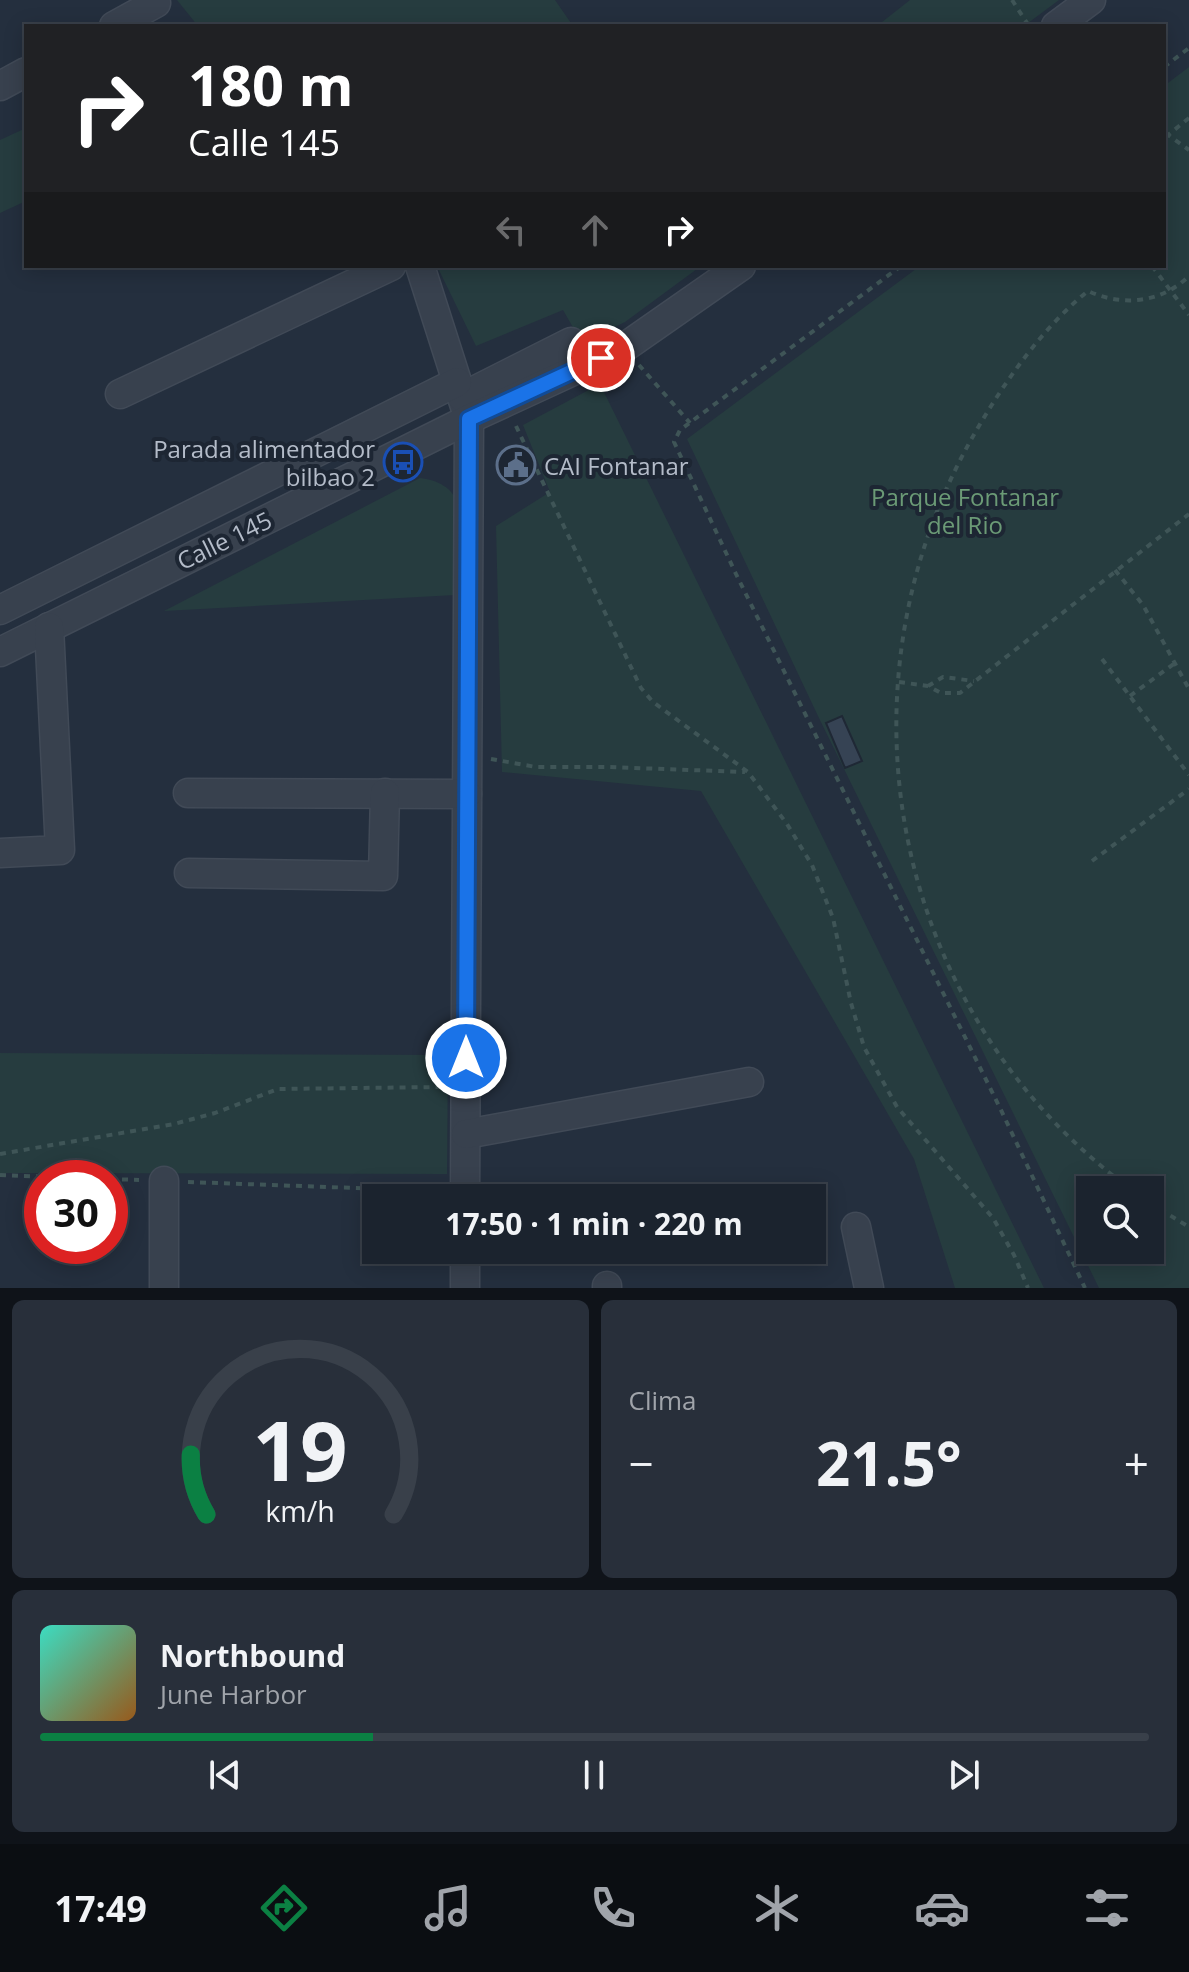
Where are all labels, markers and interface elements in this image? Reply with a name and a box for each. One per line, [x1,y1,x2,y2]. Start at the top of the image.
text: 180 m [188,46,354,122]
icon: right [56,56,160,160]
text: Calle 145 [188,118,340,167]
icon: left [489,208,533,252]
icon: ahead [573,208,617,252]
icon: right [657,208,701,252]
pin [567,324,635,392]
icon: arrive [579,336,623,380]
place label: Parada alimentador bilbao 2 [153,432,375,493]
bus stop icon: Parada alimentador bilbao 2 [382,441,424,483]
public building icon: CAI Fontanar [495,444,537,486]
place label: CAI Fontanar [544,449,689,482]
park label: Parque Fontanar del Rio [871,480,1059,541]
street label: Calle 145 [171,503,277,577]
position arrow [424,1016,508,1100]
speed limit sign: 30 [24,1160,128,1264]
map controls [1076,1176,1164,1264]
button: search [1076,1176,1164,1264]
text: 17:50 · 1 min · 220 m [445,1203,743,1244]
text: Clima [629,1382,697,1418]
text: 19 [253,1392,348,1505]
text: 21.5° [816,1422,962,1504]
text: − [629,1433,654,1493]
text: + [1124,1433,1149,1493]
text: km/h [266,1491,335,1530]
text: Northbound [160,1635,345,1676]
text: June Harbor [160,1676,307,1712]
icon: previous [203,1753,247,1797]
icon: pause [572,1753,616,1797]
icon: next [942,1753,986,1797]
icon: directions [256,1880,312,1936]
icon: music [420,1880,476,1936]
icon: phone [585,1880,641,1936]
icon: climate [749,1880,805,1936]
icon: car [914,1880,970,1936]
icon: filters [1079,1880,1135,1936]
text: 17:49 [54,1884,147,1933]

